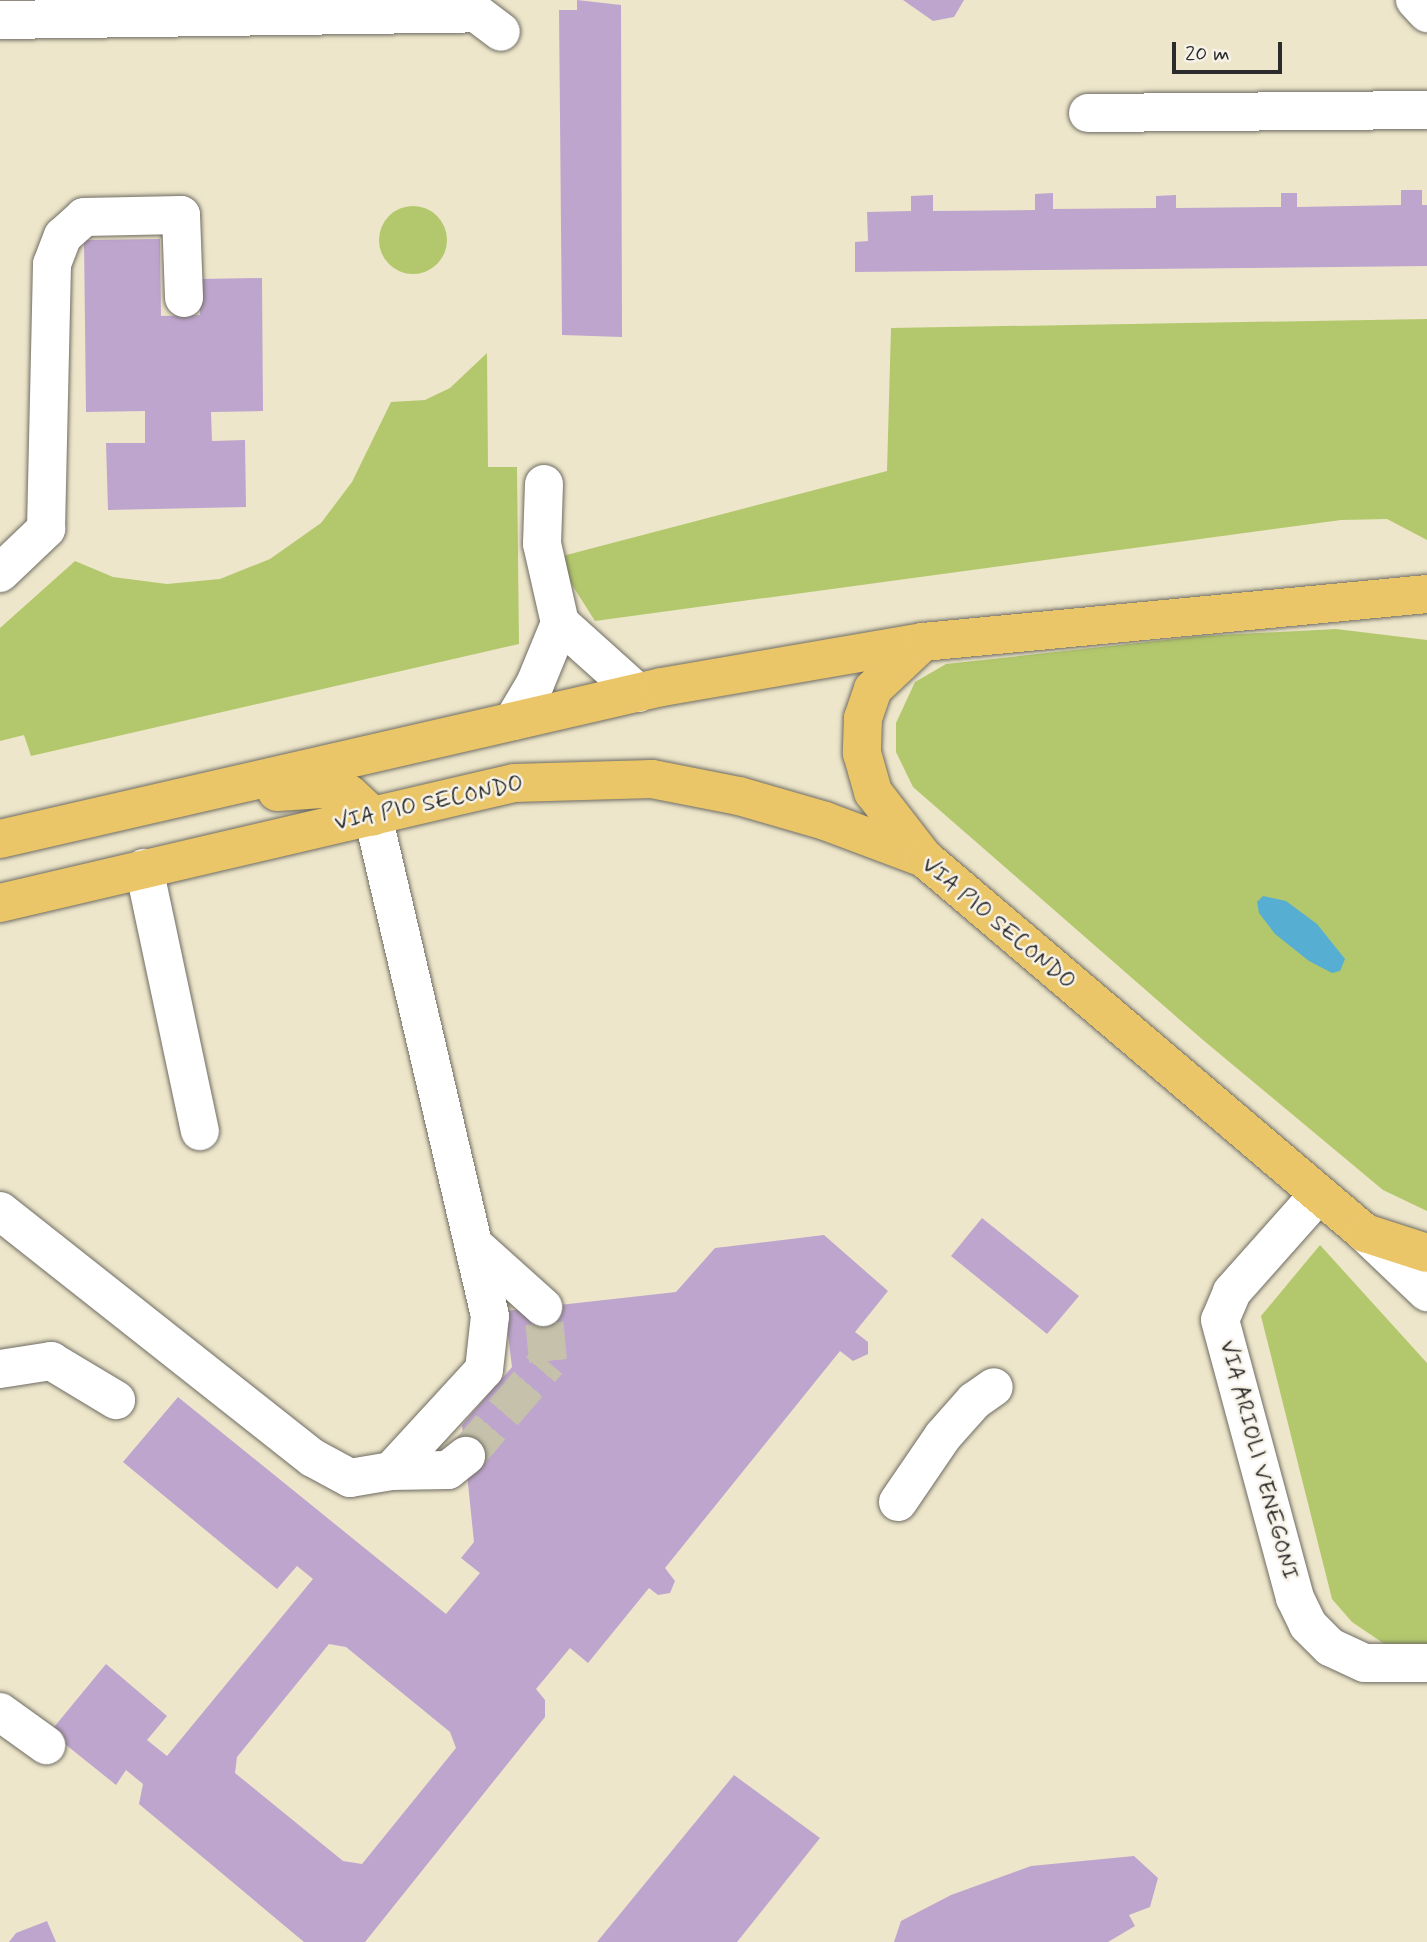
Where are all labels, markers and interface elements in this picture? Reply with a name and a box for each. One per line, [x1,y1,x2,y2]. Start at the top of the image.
scale bar [1175,28,1285,72]
text: 20 m [1185,40,1230,68]
street label: VIA PIO SECONDO [331,770,527,838]
street label: VIA PIO SECONDO [915,851,1081,997]
street label: VIA ARIOLI VENEGONI [1212,1336,1304,1584]

